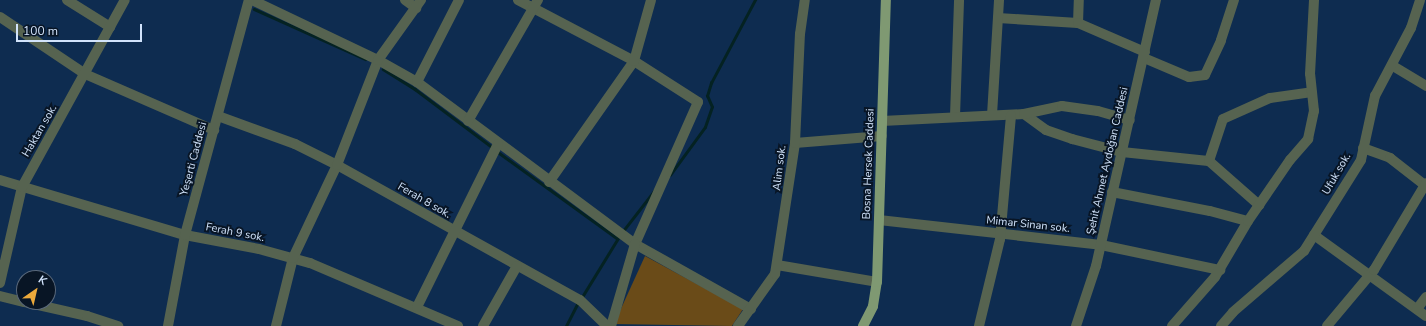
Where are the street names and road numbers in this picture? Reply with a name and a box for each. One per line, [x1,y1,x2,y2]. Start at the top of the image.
street label: Şehit Ahmet Aydoğan Caddesi [1085,86,1131,236]
street label: Haktan sok. [20,103,60,159]
street label: Bosna Hersek Caddesi [860,108,878,220]
street label: Yeşerti Caddesi [178,121,210,197]
street label: Alim sok. [771,145,789,191]
street label: Ufuk sok. [1320,151,1354,197]
street label: Ferah 8 sok. [395,180,453,222]
street label: Mimar Sinan sok. [986,214,1070,236]
street label: Ferah 9 sok. [205,221,265,245]

